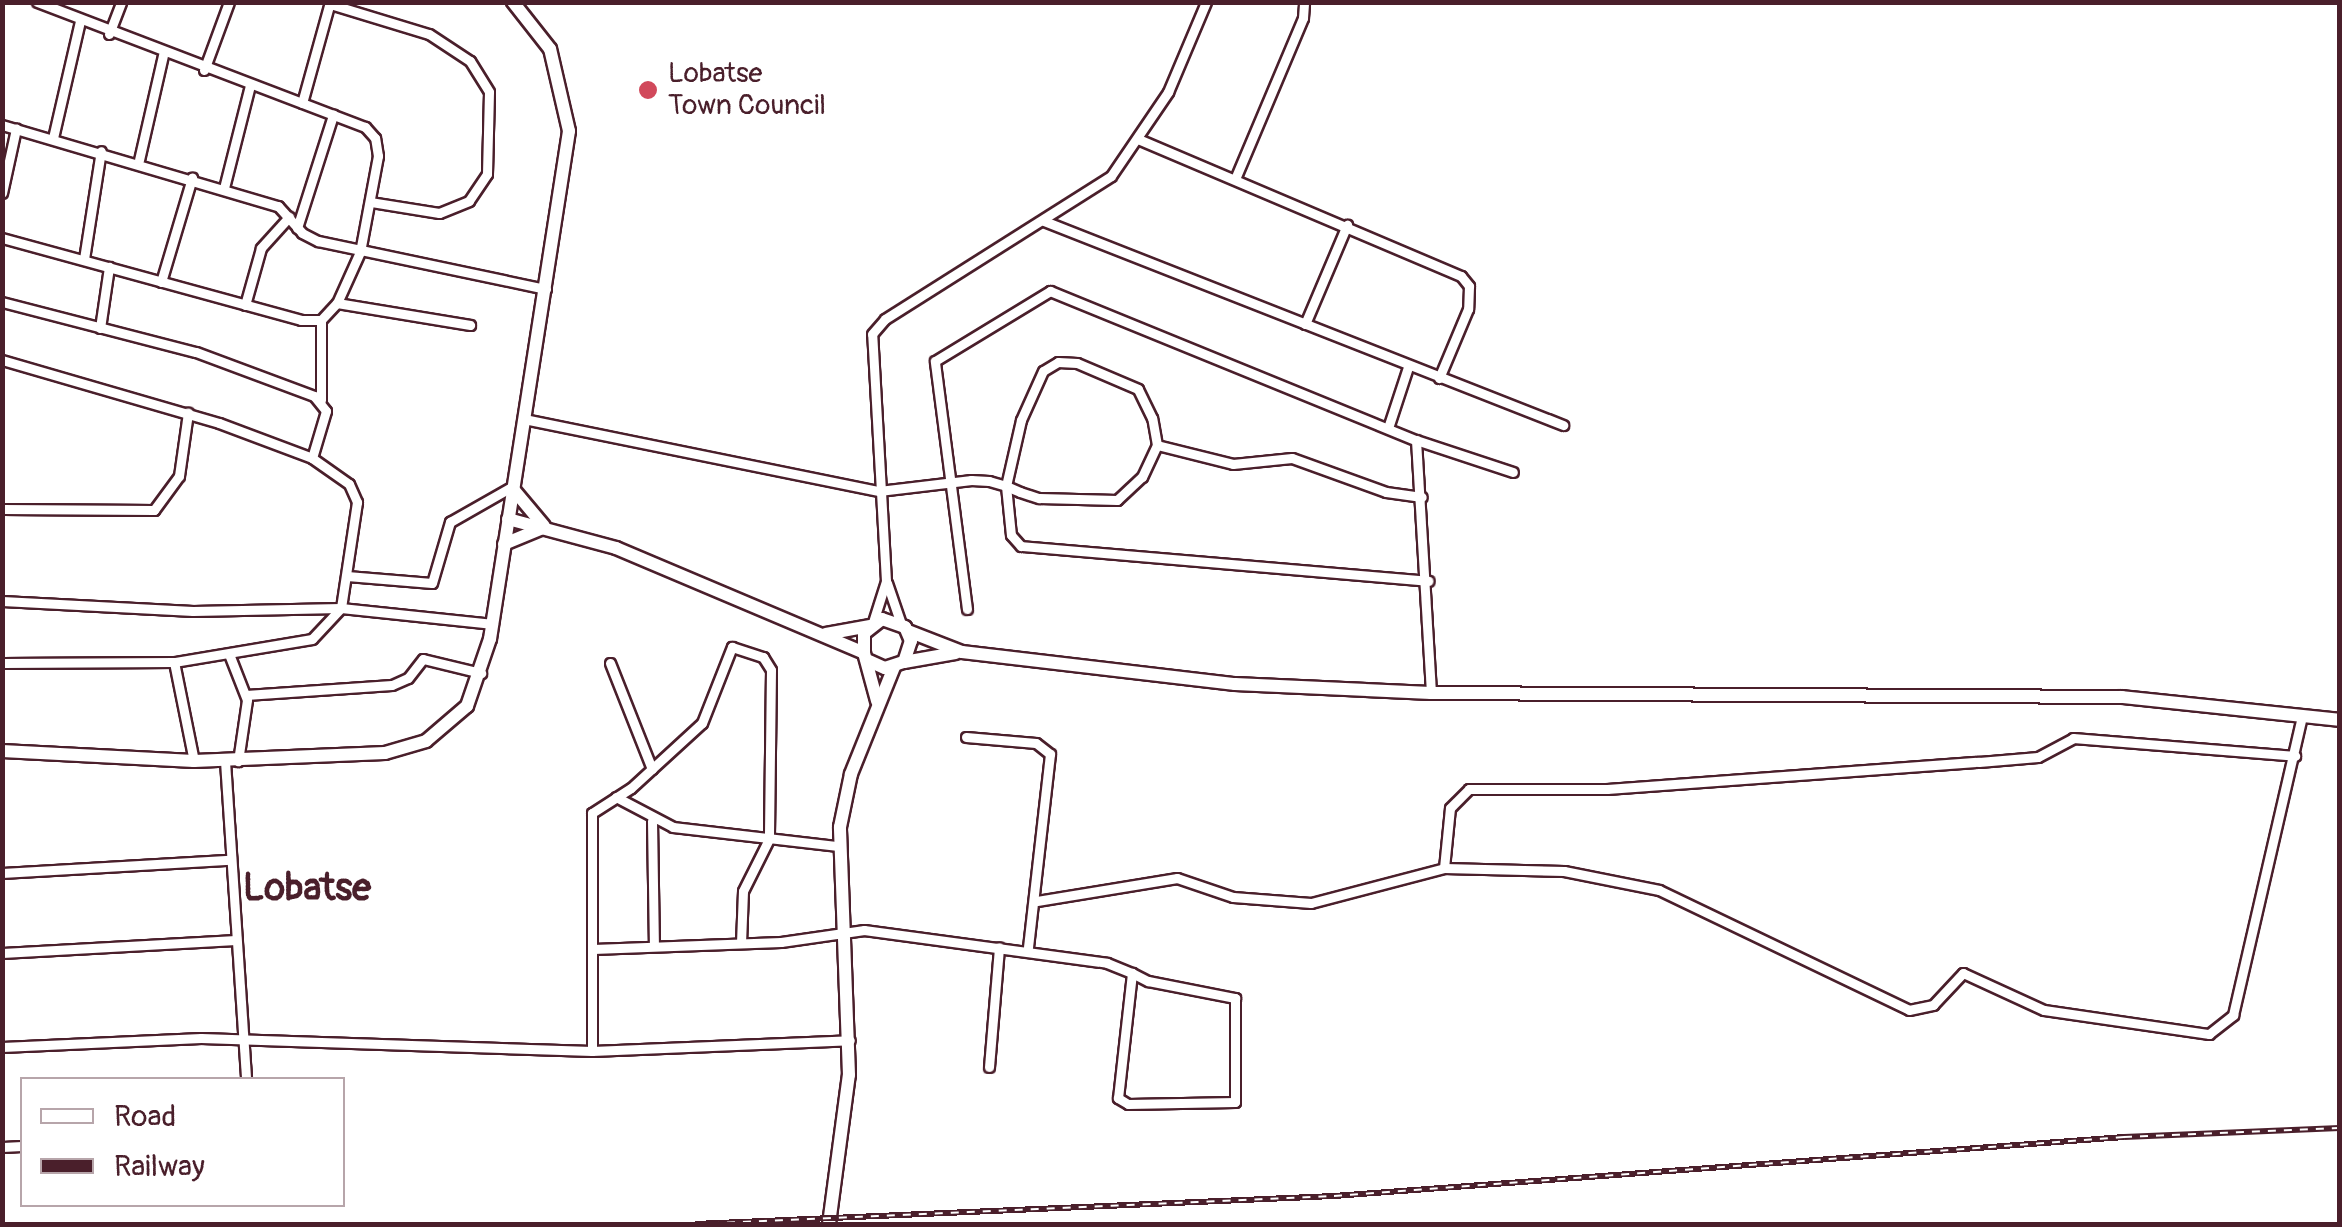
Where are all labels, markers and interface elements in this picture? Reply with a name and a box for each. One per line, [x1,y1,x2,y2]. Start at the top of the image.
place label: Lobatse Town Council [668,57,826,123]
marker: Lobatse Town Council [637,79,659,101]
district label: Lobatse [243,866,371,912]
legend [20,1077,345,1207]
text: Road [114,1098,176,1135]
text: Railway [114,1148,205,1185]

